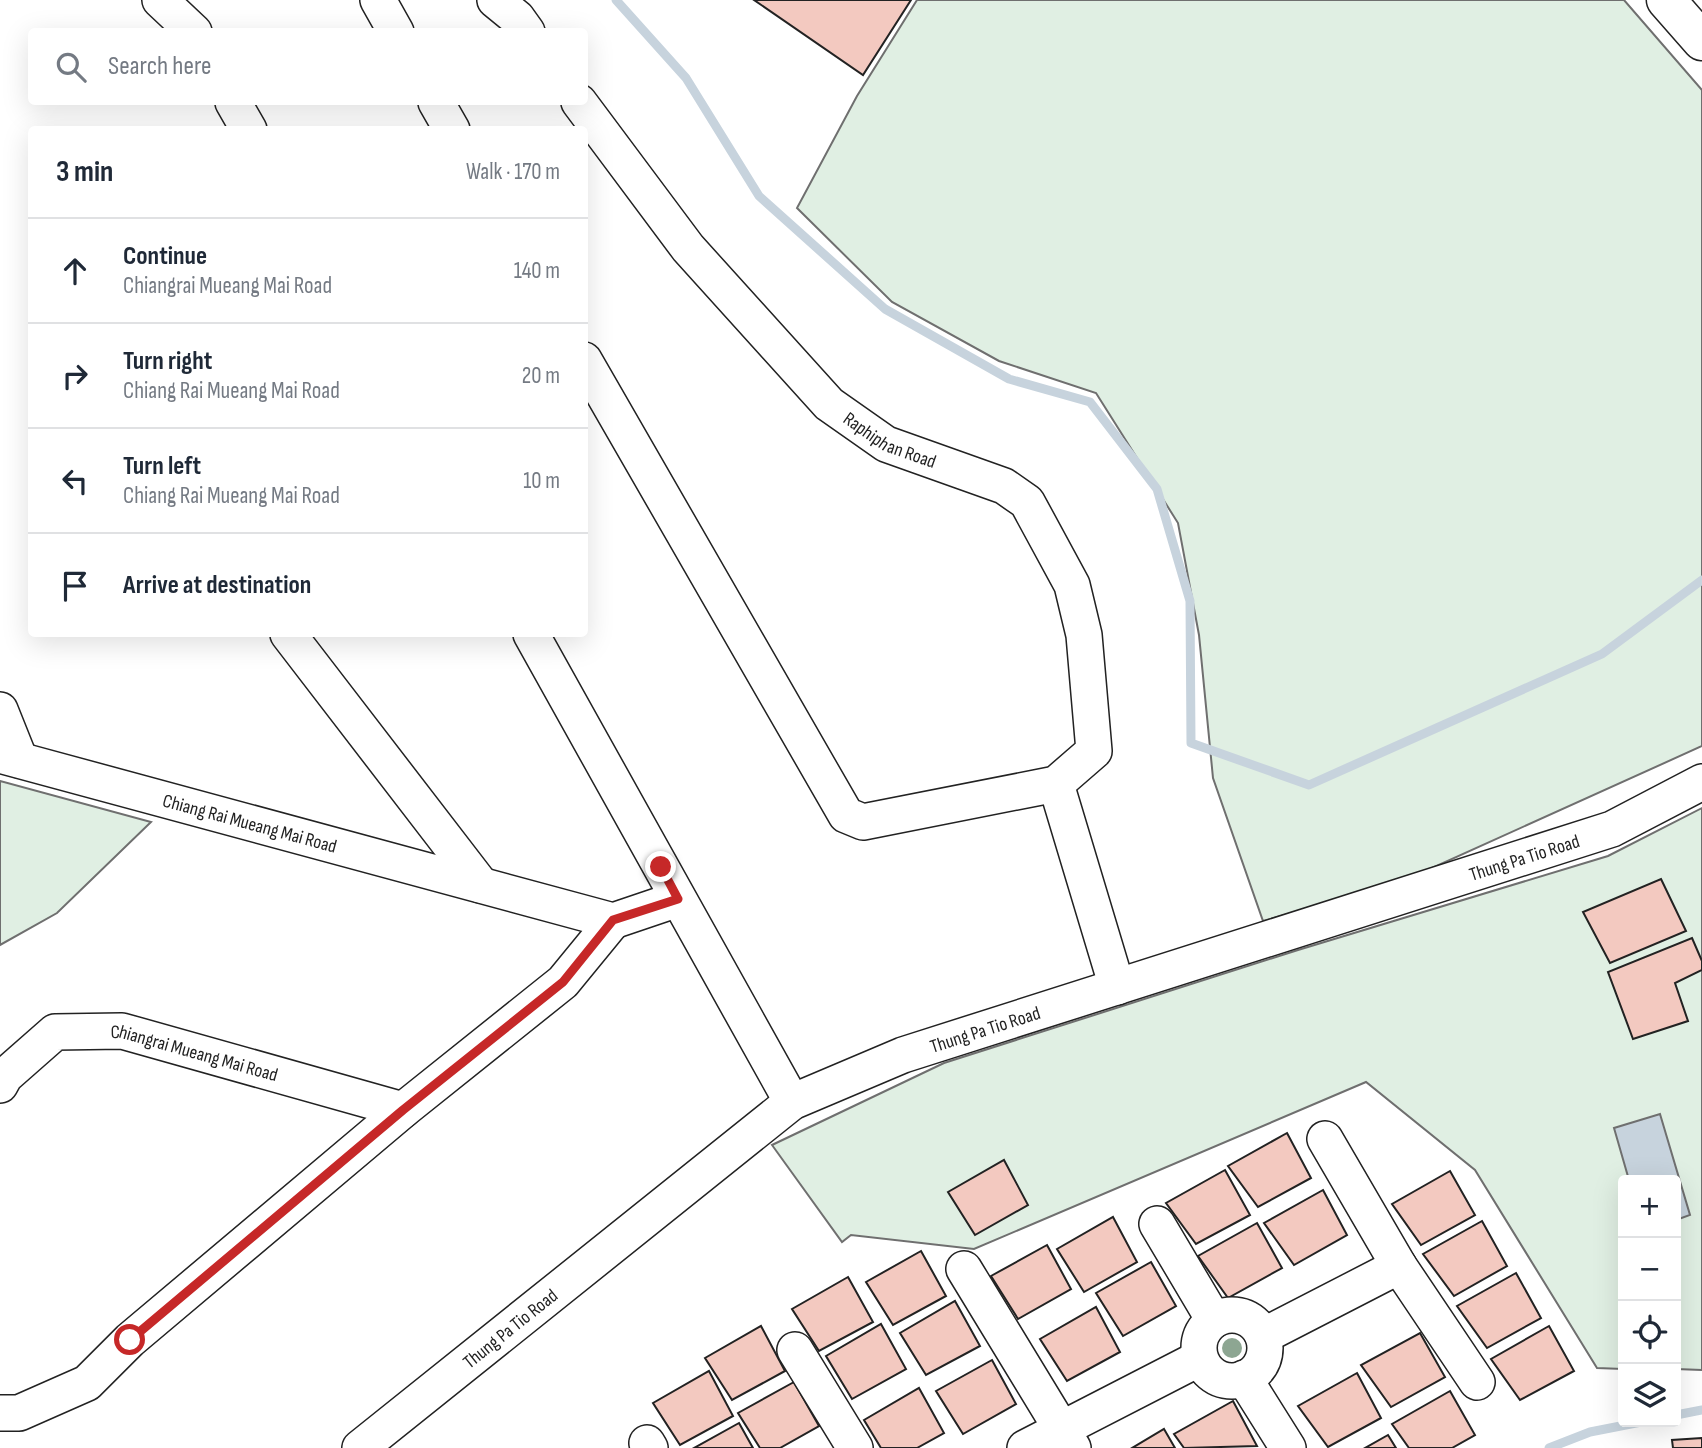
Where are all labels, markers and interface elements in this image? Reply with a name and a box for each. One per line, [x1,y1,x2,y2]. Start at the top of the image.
search box [28,28,588,105]
icon: search [52,48,90,86]
text: Search here [108,51,211,82]
text: 3 min [56,154,113,190]
text: Walk · 170 m [466,158,560,186]
text: Continue [123,241,207,272]
icon: ahead [56,252,94,290]
text: 140 m [514,257,560,285]
text: Chiangrai Mueang Mai Road [123,272,332,300]
text: Turn right [123,346,212,377]
icon: right [56,357,94,395]
text: 20 m [522,362,560,390]
text: Chiang Rai Mueang Mai Road [123,377,340,405]
street label: Raphiphan Road [838,408,939,474]
text: Turn left [123,451,201,482]
icon: left [56,462,94,500]
text: 10 m [523,467,560,495]
text: Chiang Rai Mueang Mai Road [123,482,340,510]
icon: arrive [56,567,94,605]
text: Arrive at destination [123,570,311,601]
street label: Chiang Rai Mueang Mai Road [160,790,339,859]
street label: Thung Pa Tio Road [1467,830,1583,887]
route end [645,851,676,882]
street label: Thung Pa Tio Road [927,1002,1043,1059]
street label: Chiangrai Mueang Mai Road [110,1021,280,1087]
map controls [1618,1175,1681,1427]
button: + [1618,1175,1681,1238]
button: − [1618,1238,1681,1301]
street label: Thung Pa Tio Road [459,1284,563,1374]
button: locate [1618,1301,1681,1364]
route start [114,1324,145,1355]
button: layers [1618,1364,1681,1427]

